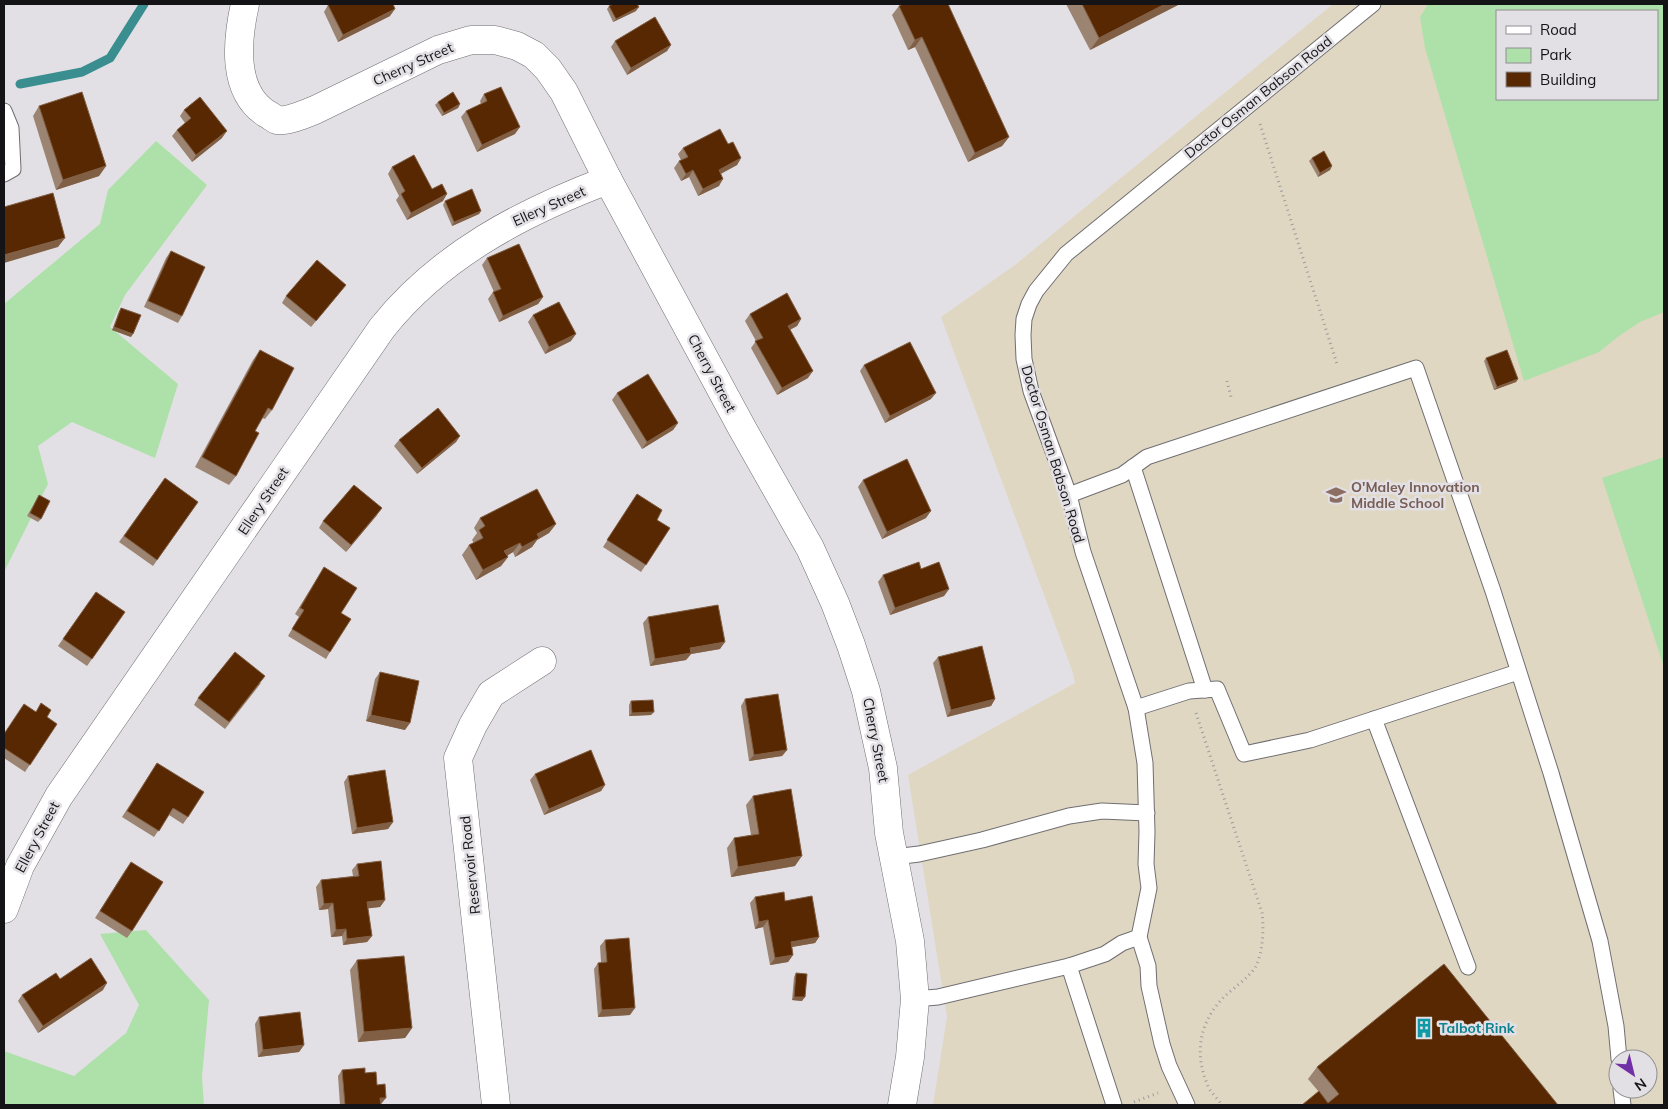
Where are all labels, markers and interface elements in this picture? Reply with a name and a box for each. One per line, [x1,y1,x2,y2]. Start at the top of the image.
legend [1496,10,1658,100]
text: Road [1540,20,1577,39]
street label: Doctor Osman Babson Road [1181,32,1335,162]
street label: Cherry Street [370,38,456,90]
text: Park [1540,45,1572,64]
text: Building [1540,70,1596,89]
street label: Ellery Street [510,182,588,230]
street label: Cherry Street [684,331,740,415]
street label: Doctor Osman Babson Road [1017,363,1089,545]
street label: Ellery Street [234,464,292,538]
place label: O'Maley Innovation Middle School [1351,478,1480,512]
school or university icon: O'Maley Innovation Middle School [1325,484,1347,506]
street label: Cherry Street [859,696,893,784]
street label: Ellery Street [11,798,63,876]
street label: Reservoir Road [456,815,484,915]
building icon: Talbot Rink [1413,1017,1435,1039]
place label: Talbot Rink [1439,1019,1515,1037]
north arrow [1608,1049,1658,1099]
text: N [1631,1074,1650,1095]

